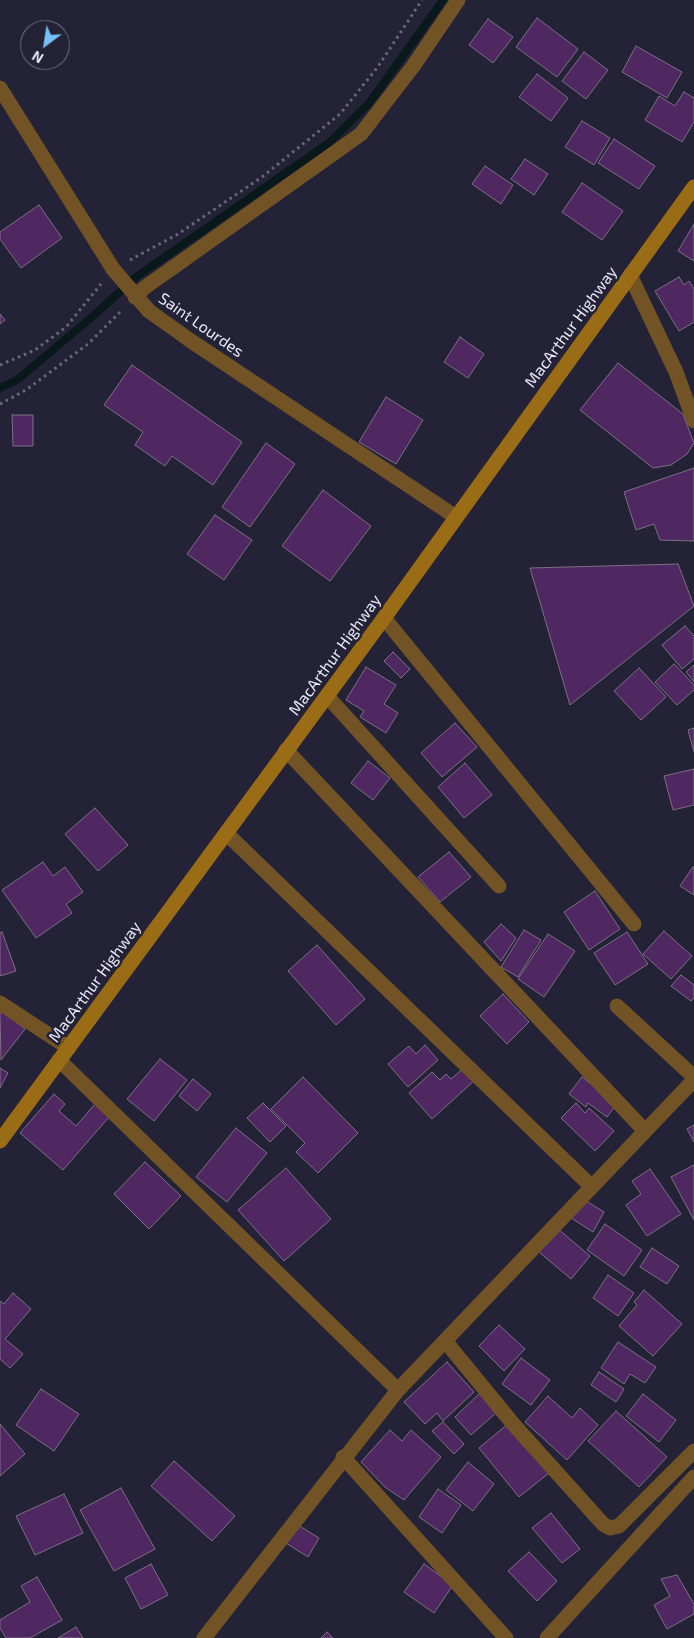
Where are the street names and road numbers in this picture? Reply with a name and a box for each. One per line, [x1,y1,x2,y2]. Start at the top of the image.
street label: MacArthur Highway [521,263,621,391]
street label: Saint Lourdes [155,289,247,361]
street label: MacArthur Highway [285,591,385,719]
street label: MacArthur Highway [45,918,145,1046]

